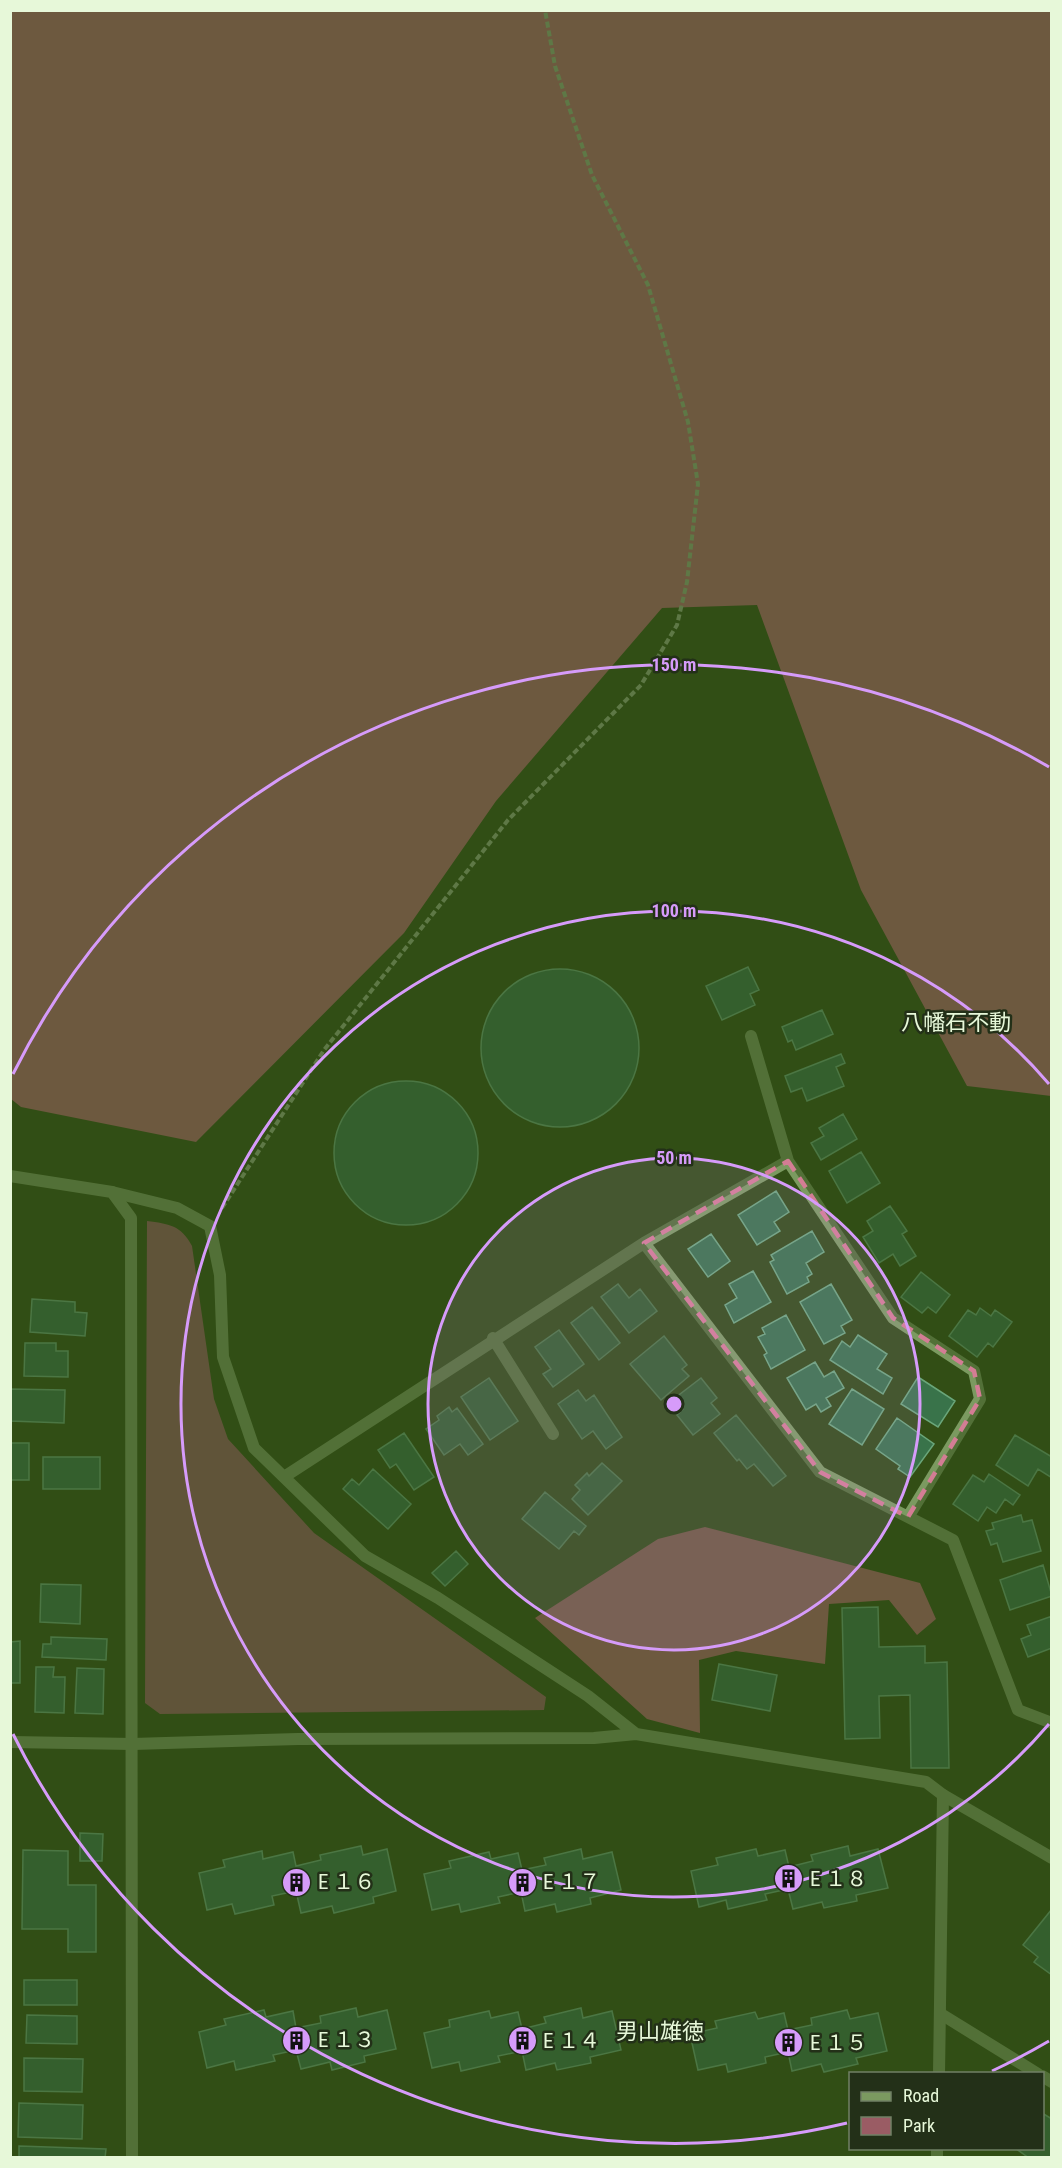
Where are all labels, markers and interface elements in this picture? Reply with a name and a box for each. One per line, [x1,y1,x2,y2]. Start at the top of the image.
text: 150 m [652,654,696,675]
text: 100 m [652,900,696,921]
district label: 八幡石不動 [901,1010,1011,1035]
text: 50 m [656,1147,692,1168]
centre of rings [664,1394,684,1414]
building icon: E １８ [773,1863,805,1895]
building icon: E １６ [281,1866,313,1898]
building icon: E １７ [506,1866,538,1898]
place label: E １８ [810,1867,867,1891]
place label: E １６ [318,1870,375,1894]
place label: E １７ [543,1870,600,1894]
district label: 男山雄徳 [616,2019,704,2044]
building icon: E １３ [281,2024,313,2056]
building icon: E １４ [506,2025,538,2057]
building icon: E １５ [773,2027,805,2059]
place label: E １３ [318,2028,375,2052]
place label: E １４ [543,2029,600,2053]
place label: E １５ [810,2031,867,2055]
legend [849,2072,1044,2150]
text: Road [903,2085,939,2106]
text: Park [903,2115,935,2136]

